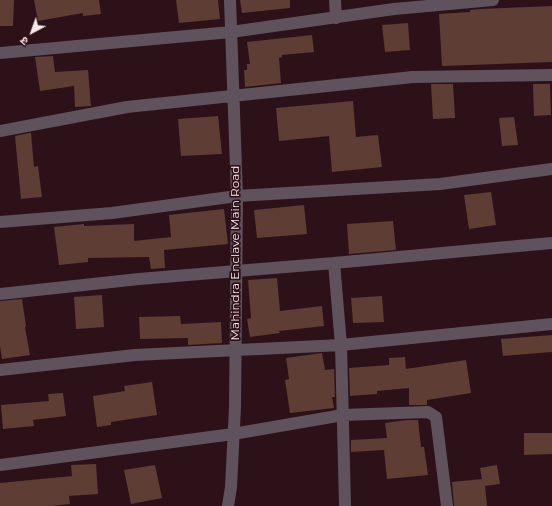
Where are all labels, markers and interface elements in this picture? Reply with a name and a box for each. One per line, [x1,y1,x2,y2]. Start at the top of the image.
north arrow [12,12,52,52]
text: उ [17,34,31,48]
street label: Mahindra Enclave Main Road [228,166,242,340]

